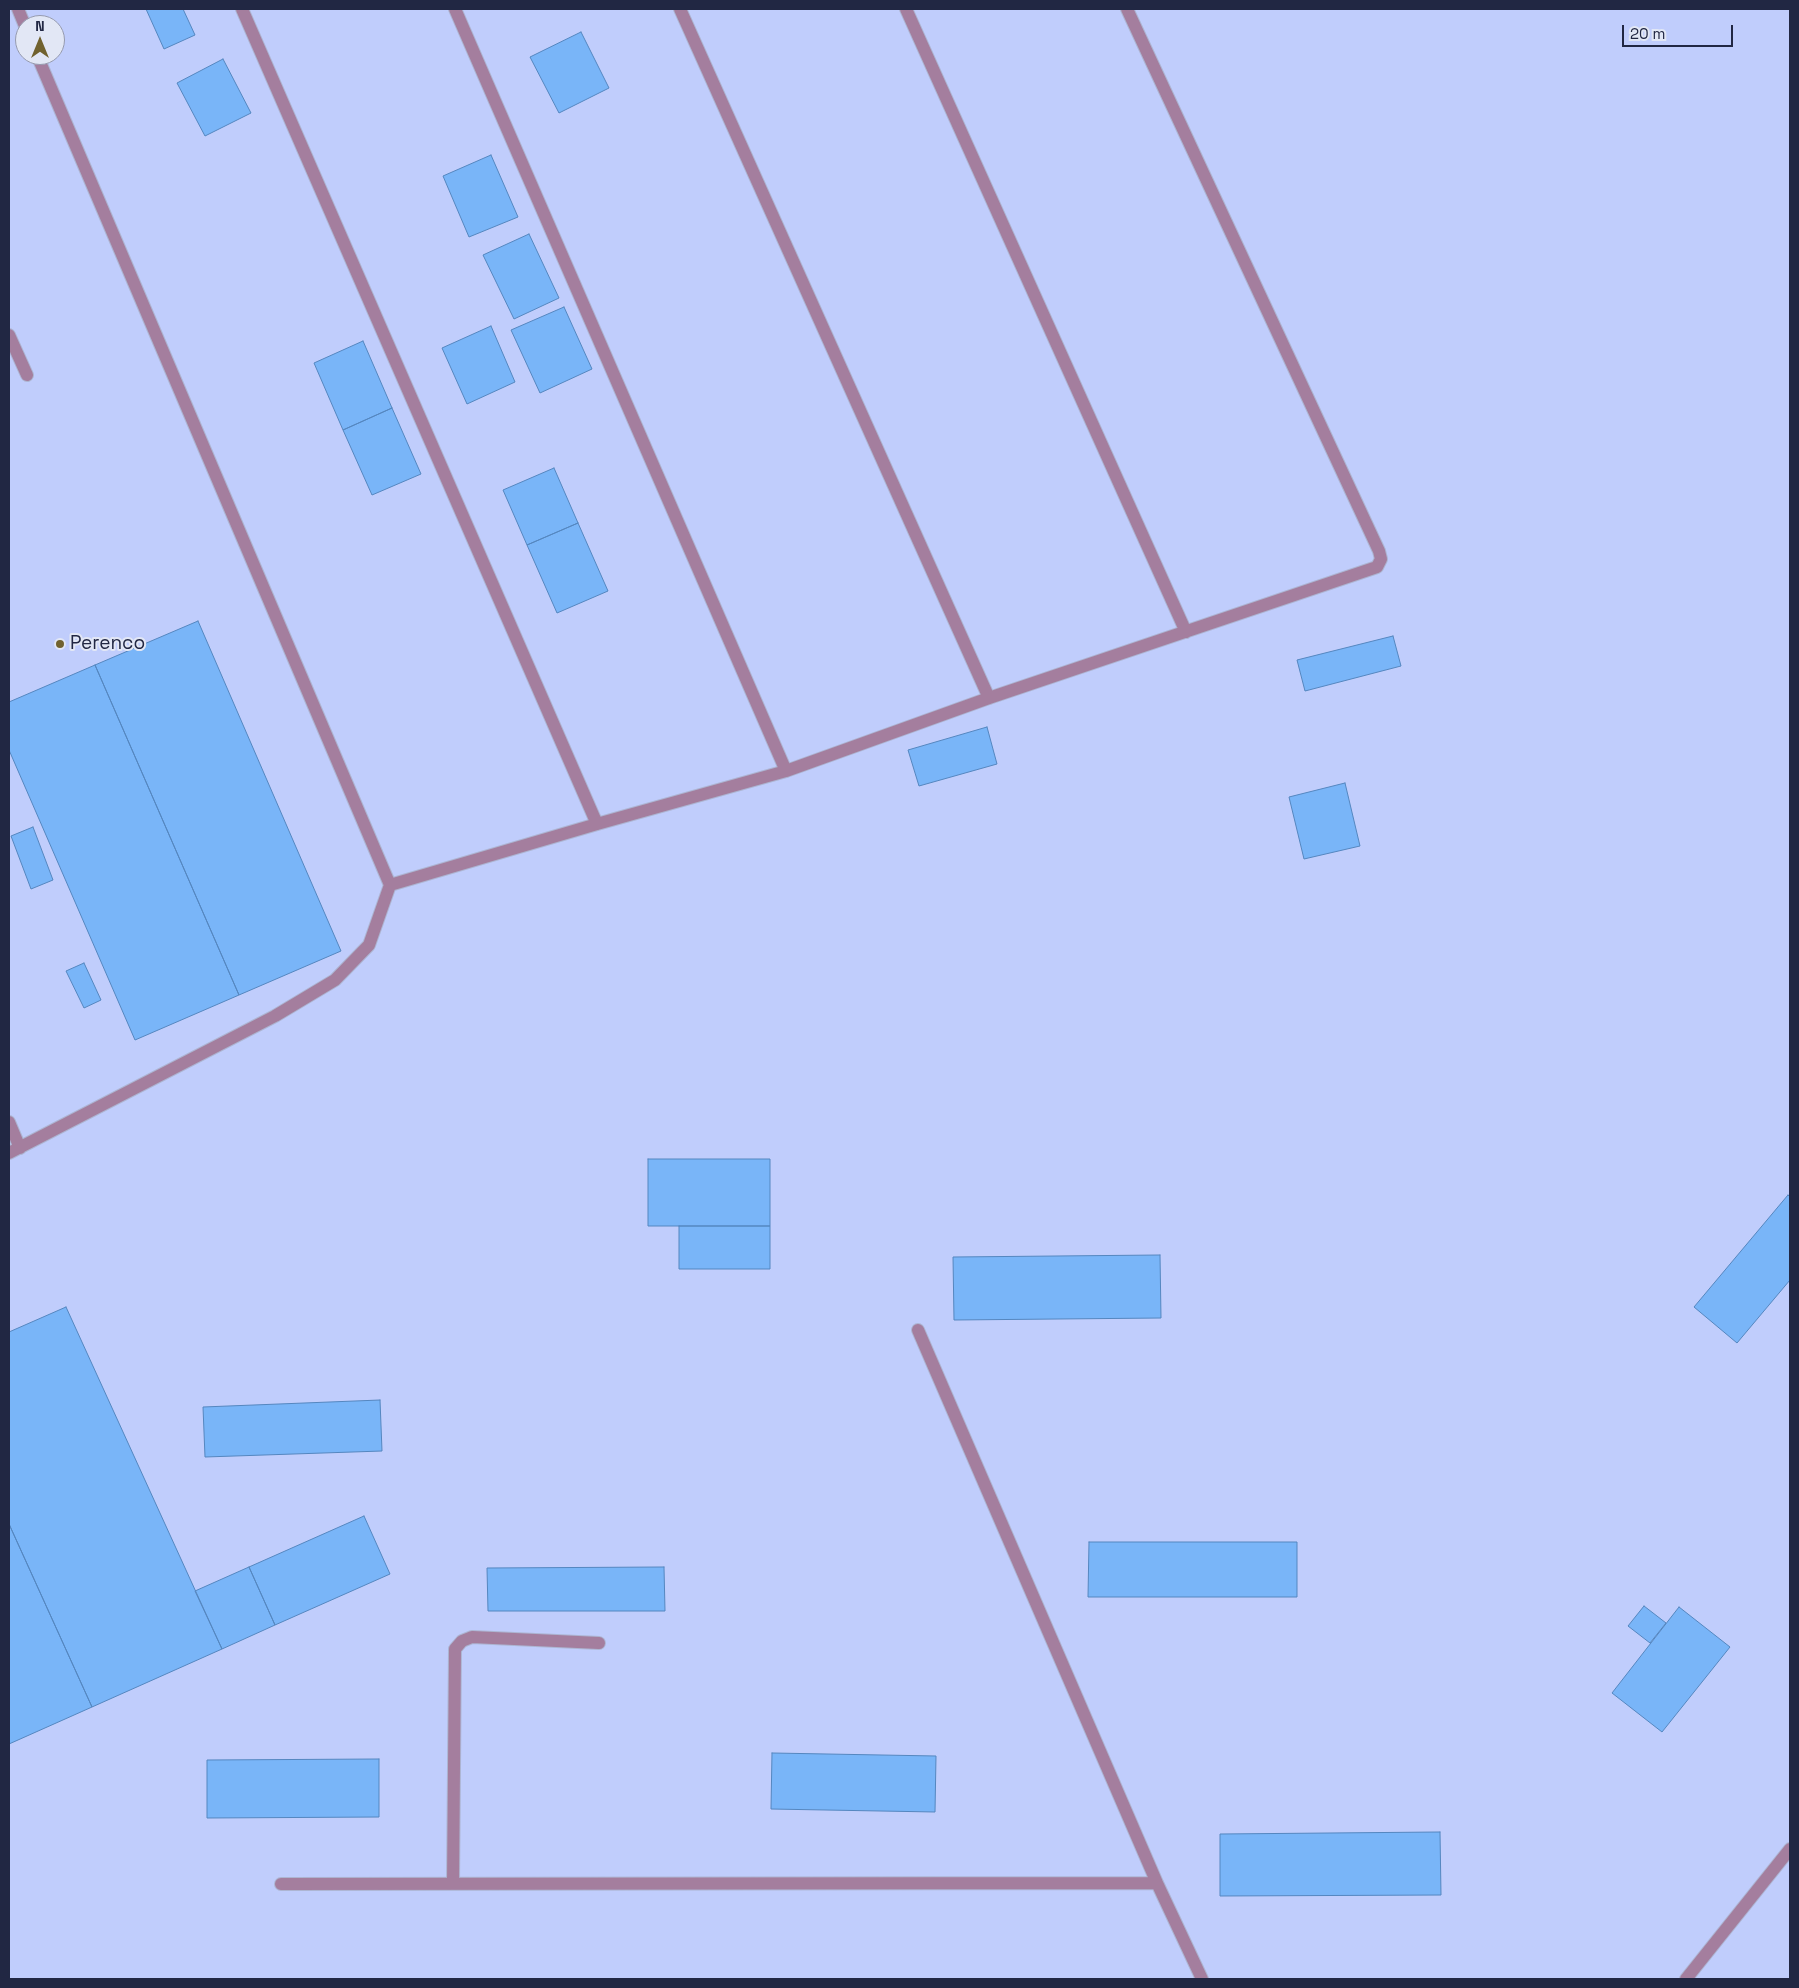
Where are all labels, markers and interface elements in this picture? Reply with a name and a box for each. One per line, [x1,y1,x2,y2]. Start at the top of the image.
north arrow [15,15,65,65]
scale bar [1624,15,1735,47]
text: N [35,17,45,35]
text: 20 m [1630,24,1665,43]
place label: Perenco [70,633,145,655]
marker: Perenco [54,638,66,650]

